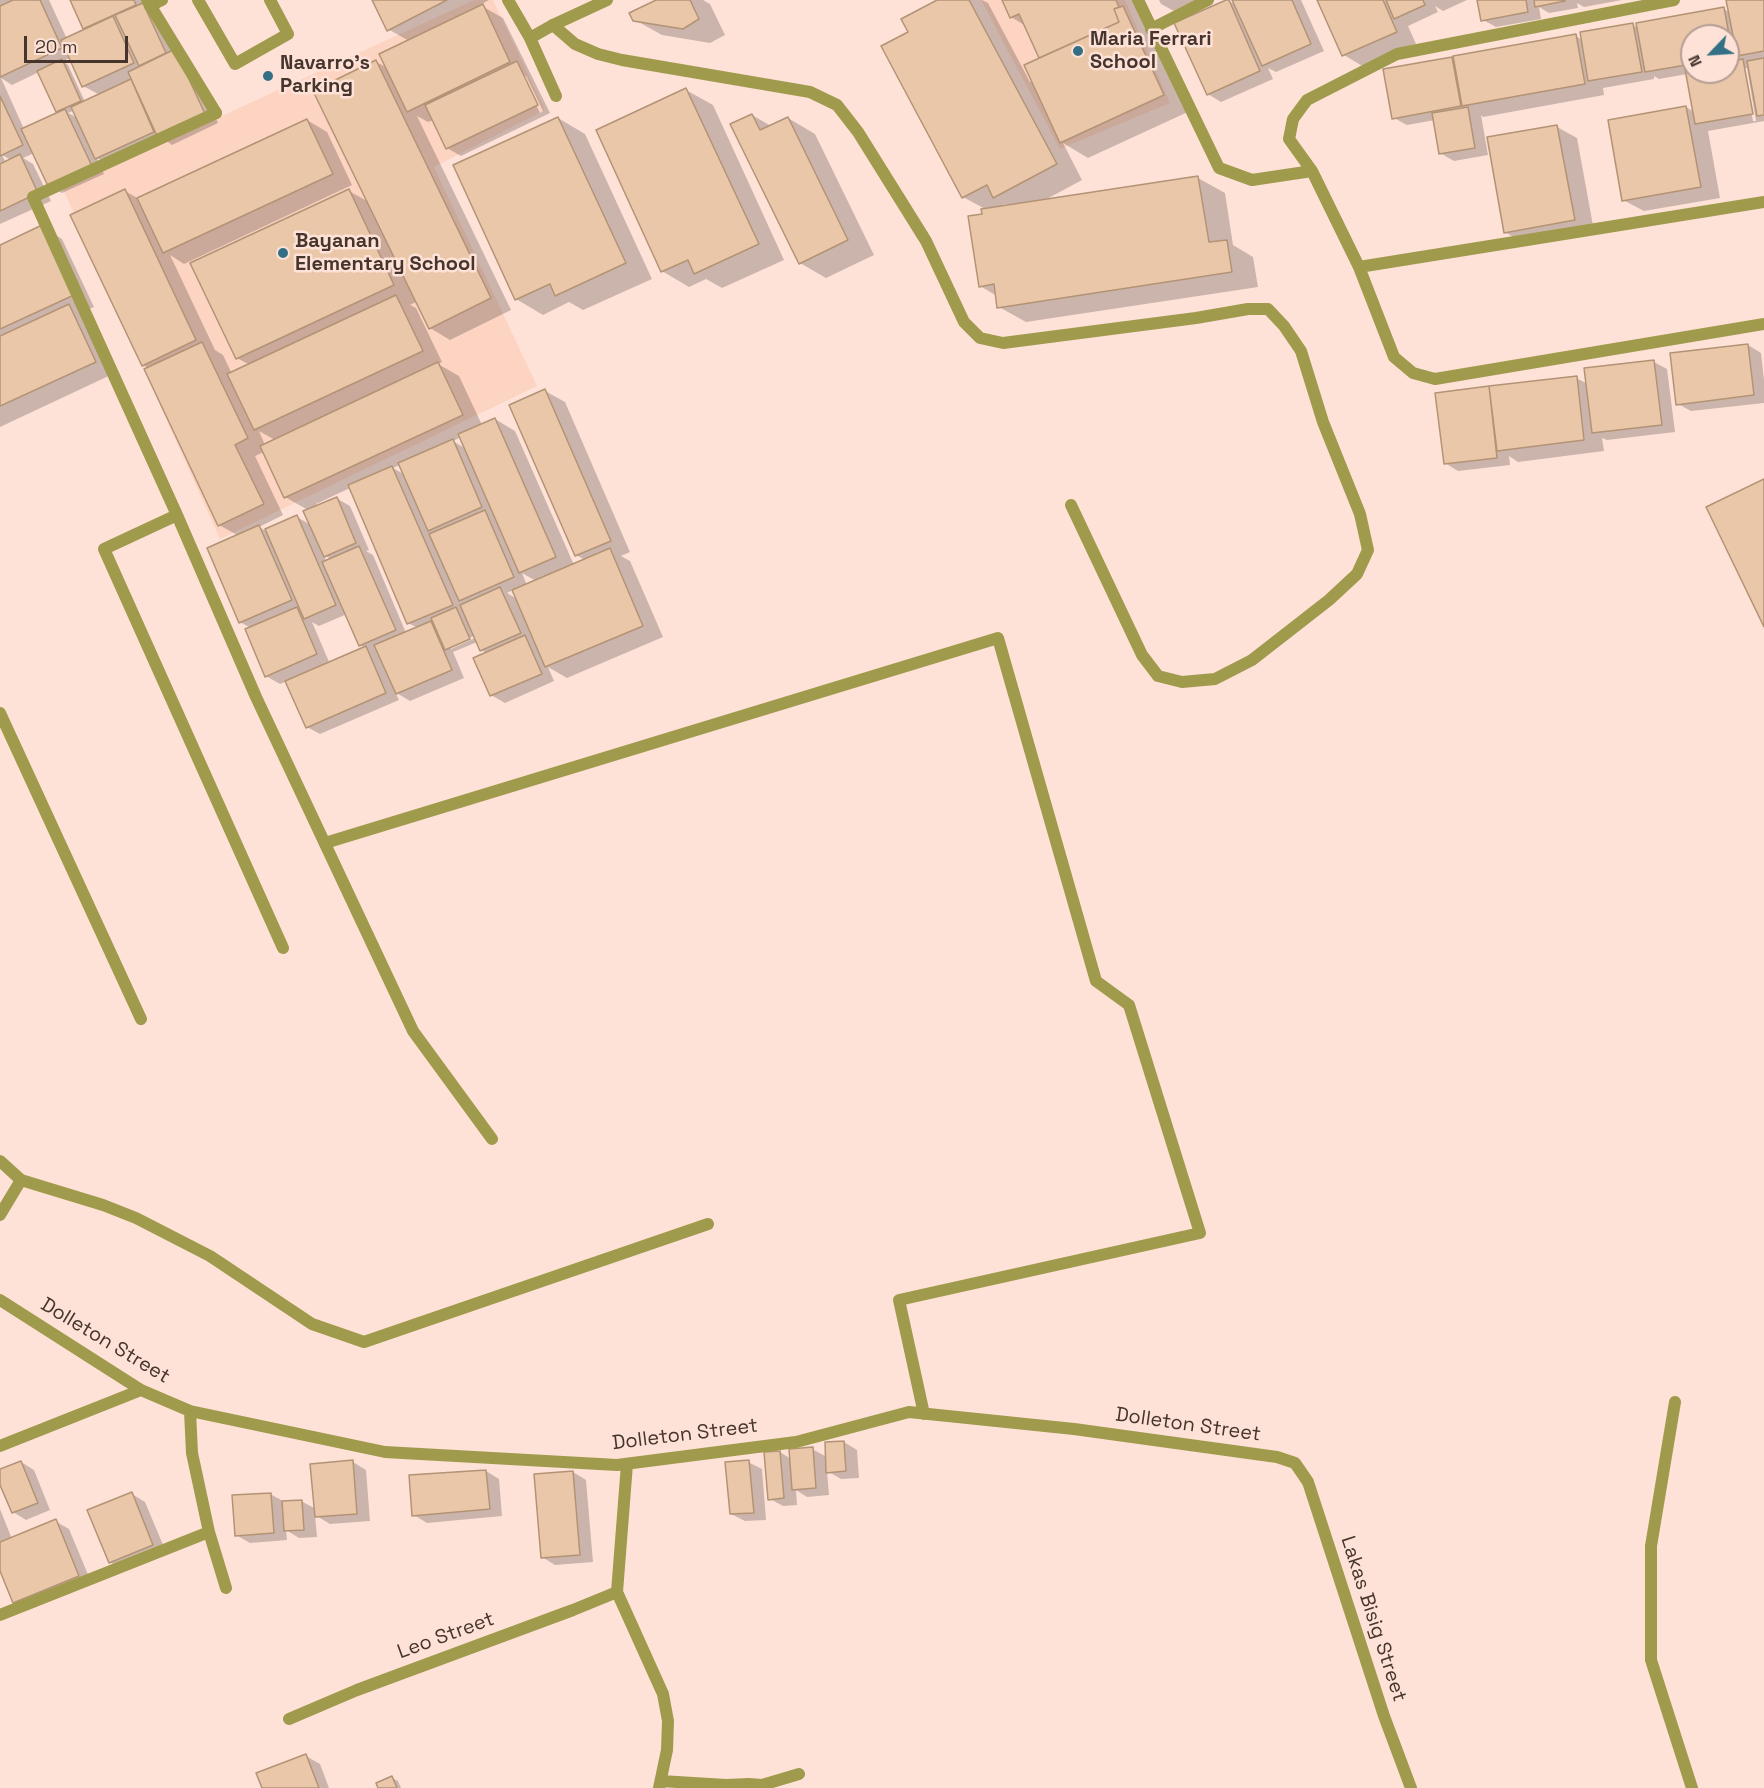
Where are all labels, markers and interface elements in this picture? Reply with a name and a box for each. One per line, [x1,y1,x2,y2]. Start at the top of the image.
scale bar [27,24,130,62]
north arrow [1680,24,1740,84]
place label: Maria Ferrari School [1090,28,1212,75]
text: 20 m [35,35,78,58]
marker: Maria Ferrari School [1071,44,1085,58]
place label: Navarro's Parking [280,52,370,99]
text: N [1683,52,1707,70]
marker: Navarro's Parking [261,69,275,83]
place label: Bayanan Elementary School [295,230,476,277]
marker: Bayanan Elementary School [276,246,290,260]
street label: Dolleton Street [36,1293,174,1389]
street label: Dolleton Street [1114,1403,1262,1447]
street label: Dolleton Street [611,1414,759,1456]
street label: Lakas Bisig Street [1335,1533,1411,1705]
street label: Leo Street [394,1607,498,1665]

